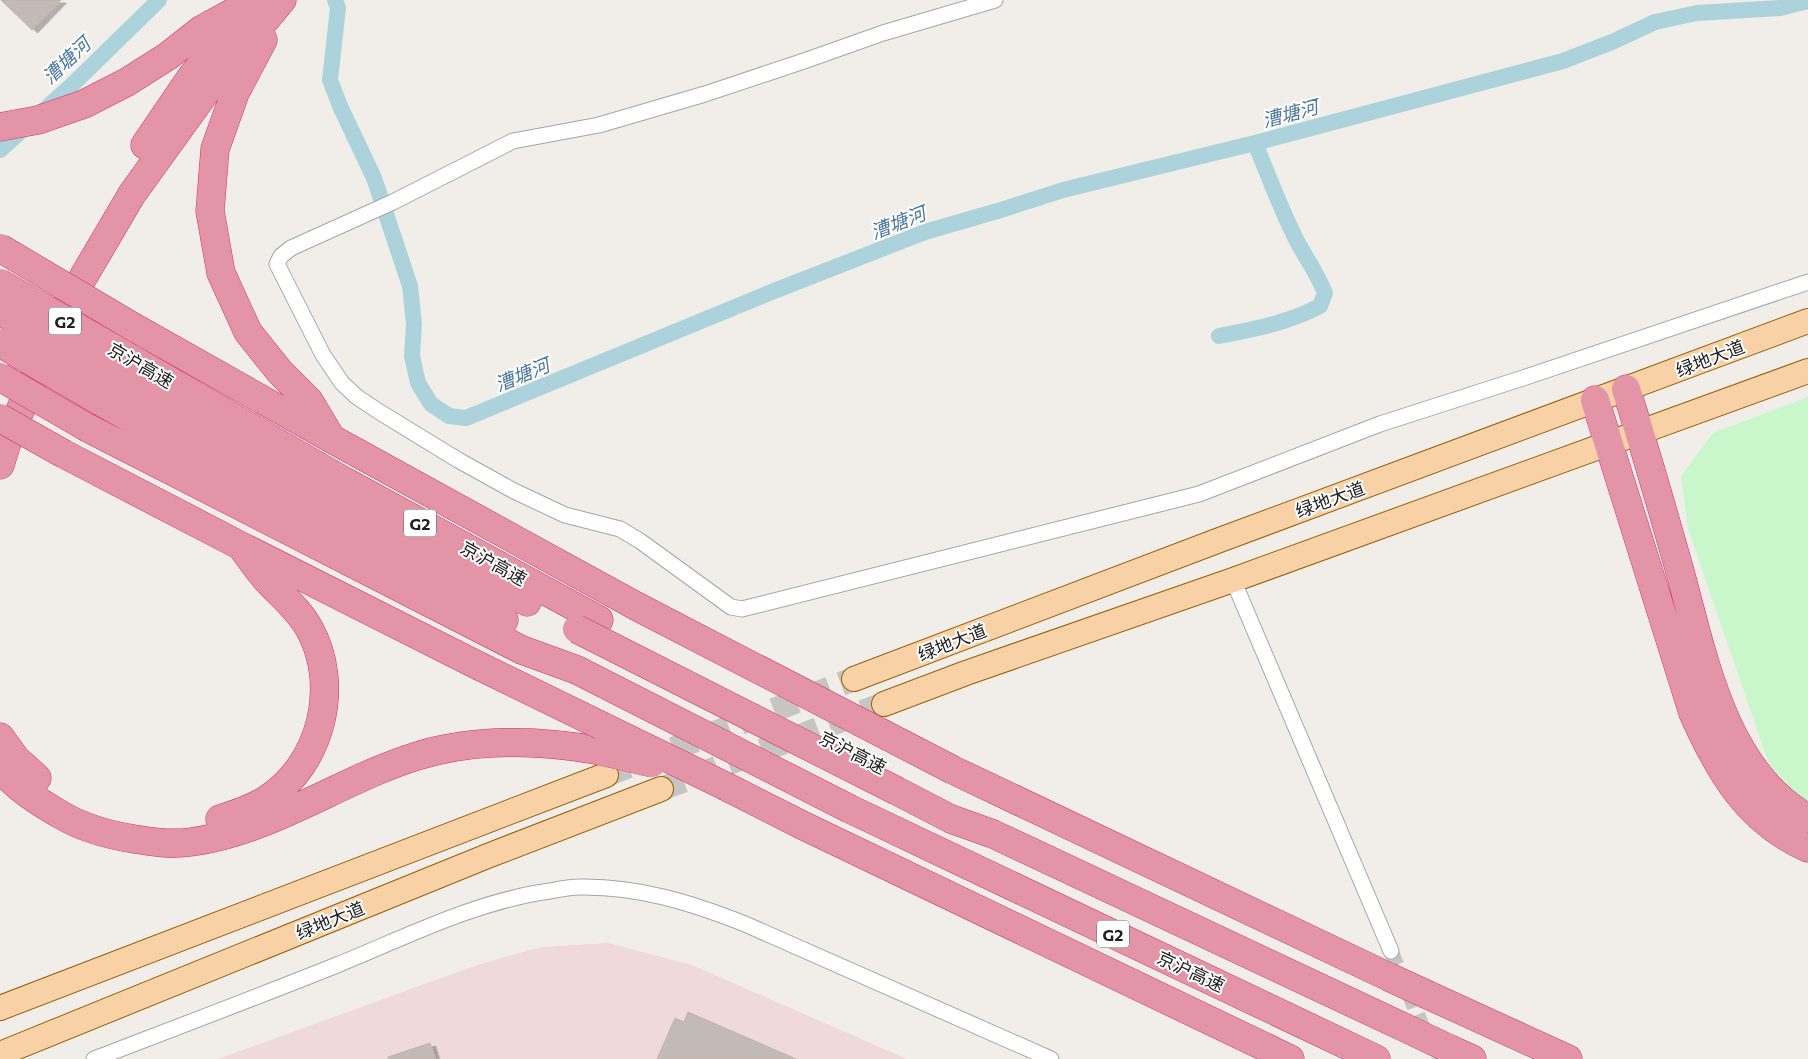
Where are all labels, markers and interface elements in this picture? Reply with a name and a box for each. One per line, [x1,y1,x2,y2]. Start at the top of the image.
water label: 漕塘河 [37,29,98,88]
water label: 漕塘河 [1259,93,1324,131]
water label: 漕塘河 [867,200,932,243]
road number: G2 [49,308,81,334]
street label: 绿地大道 [1672,335,1748,381]
street label: 京沪高速 [104,337,178,393]
water label: 漕塘河 [491,351,556,395]
street label: 绿地大道 [1292,476,1368,522]
road number: G2 [404,509,436,536]
street label: 京沪高速 [457,536,531,590]
street label: 绿地大道 [914,619,990,665]
street label: 京沪高速 [816,726,890,778]
street label: 绿地大道 [293,896,367,944]
road number: G2 [1097,921,1129,948]
street label: 京沪高速 [1154,946,1228,996]

